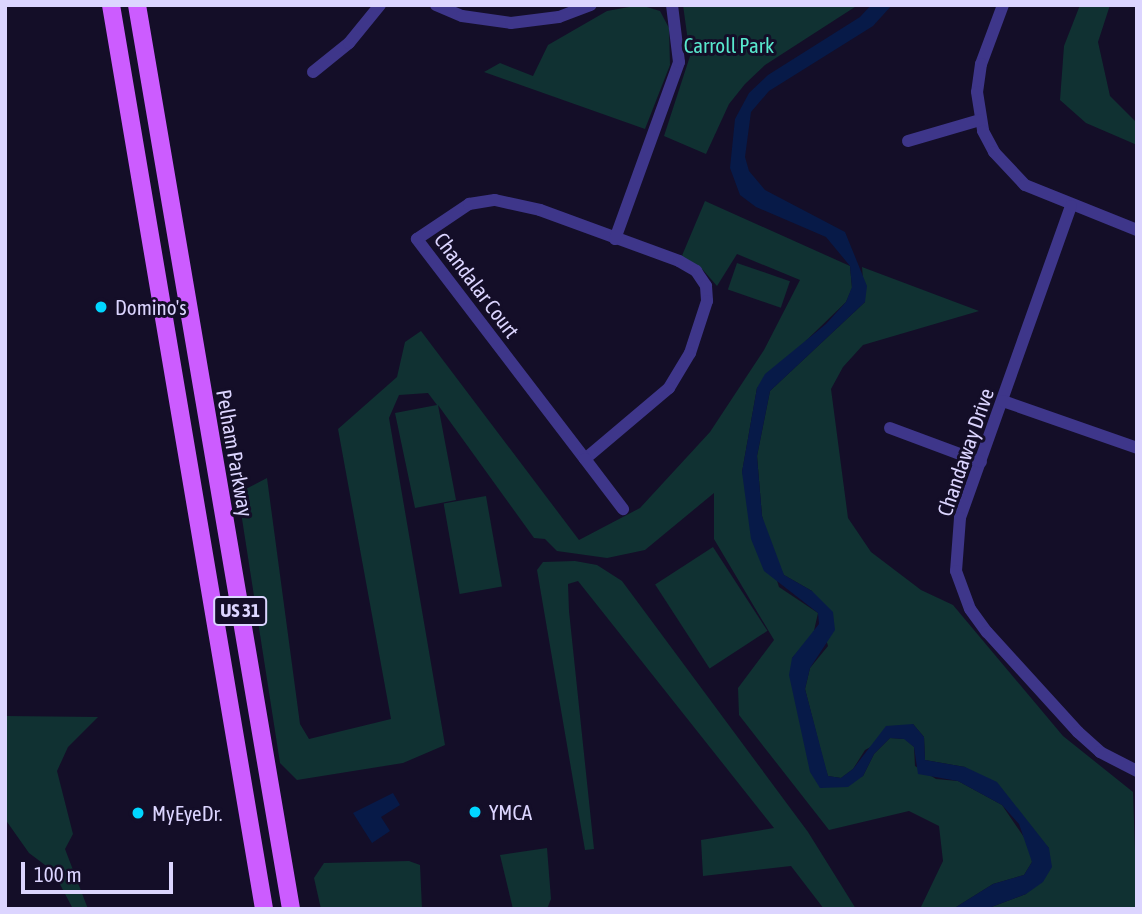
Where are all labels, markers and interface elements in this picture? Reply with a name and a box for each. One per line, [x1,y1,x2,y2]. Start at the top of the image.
park label: Carroll Park [684,32,774,58]
street label: Chandalar Court [429,227,525,343]
place label: Domino's [115,294,187,320]
marker: Domino's [93,299,109,315]
street label: Chandaway Drive [931,385,999,519]
street label: Pelham Parkway [211,387,259,519]
road number: US 31 [212,596,268,626]
place label: YMCA [489,799,532,825]
place label: MyEyeDr. [152,800,222,826]
marker: YMCA [467,804,483,820]
marker: MyEyeDr. [130,805,146,821]
scale bar [24,848,177,892]
text: 100 m [34,862,82,886]

